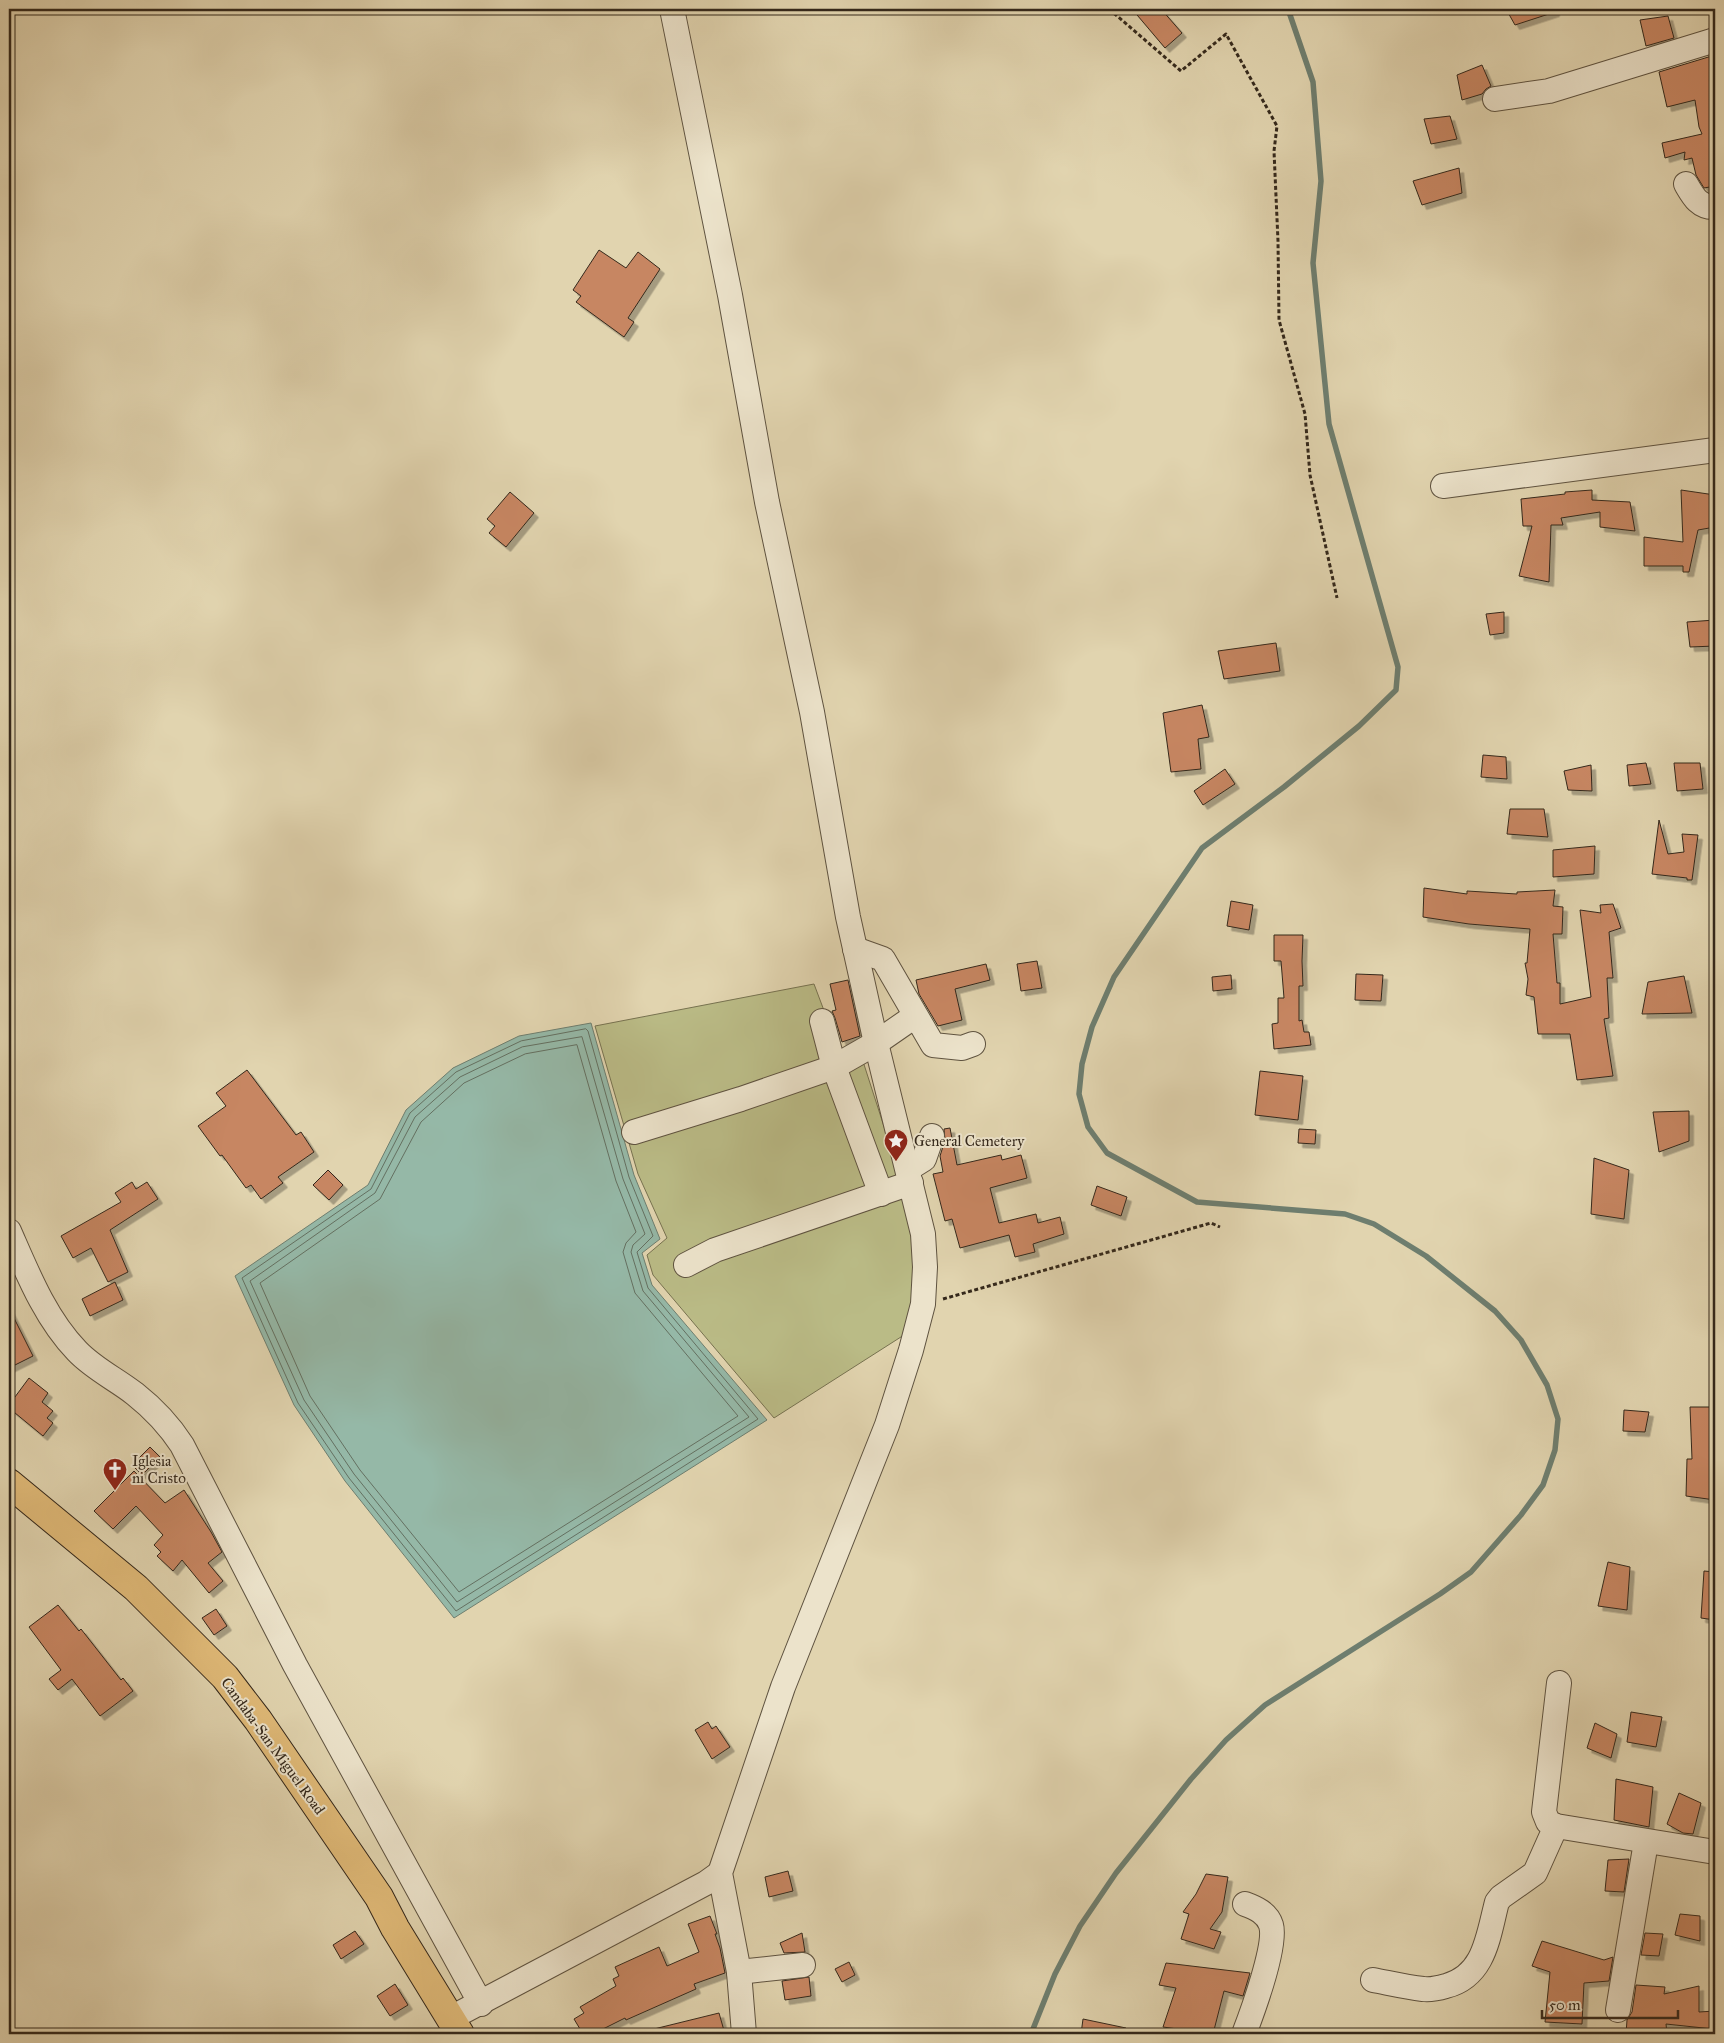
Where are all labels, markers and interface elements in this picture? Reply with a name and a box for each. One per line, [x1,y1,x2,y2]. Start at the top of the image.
place icon: General Cemetery [883,1128,909,1162]
place label: General Cemetery [914,1132,1025,1150]
place label: Iglesia ni Cristo [132,1452,186,1487]
church icon: Iglesia ni Cristo [102,1457,128,1491]
street label: Candaba-San Miguel Road [217,1674,329,1818]
scale bar [1542,1988,1678,2020]
text: 50 m [1549,1996,1581,2014]

